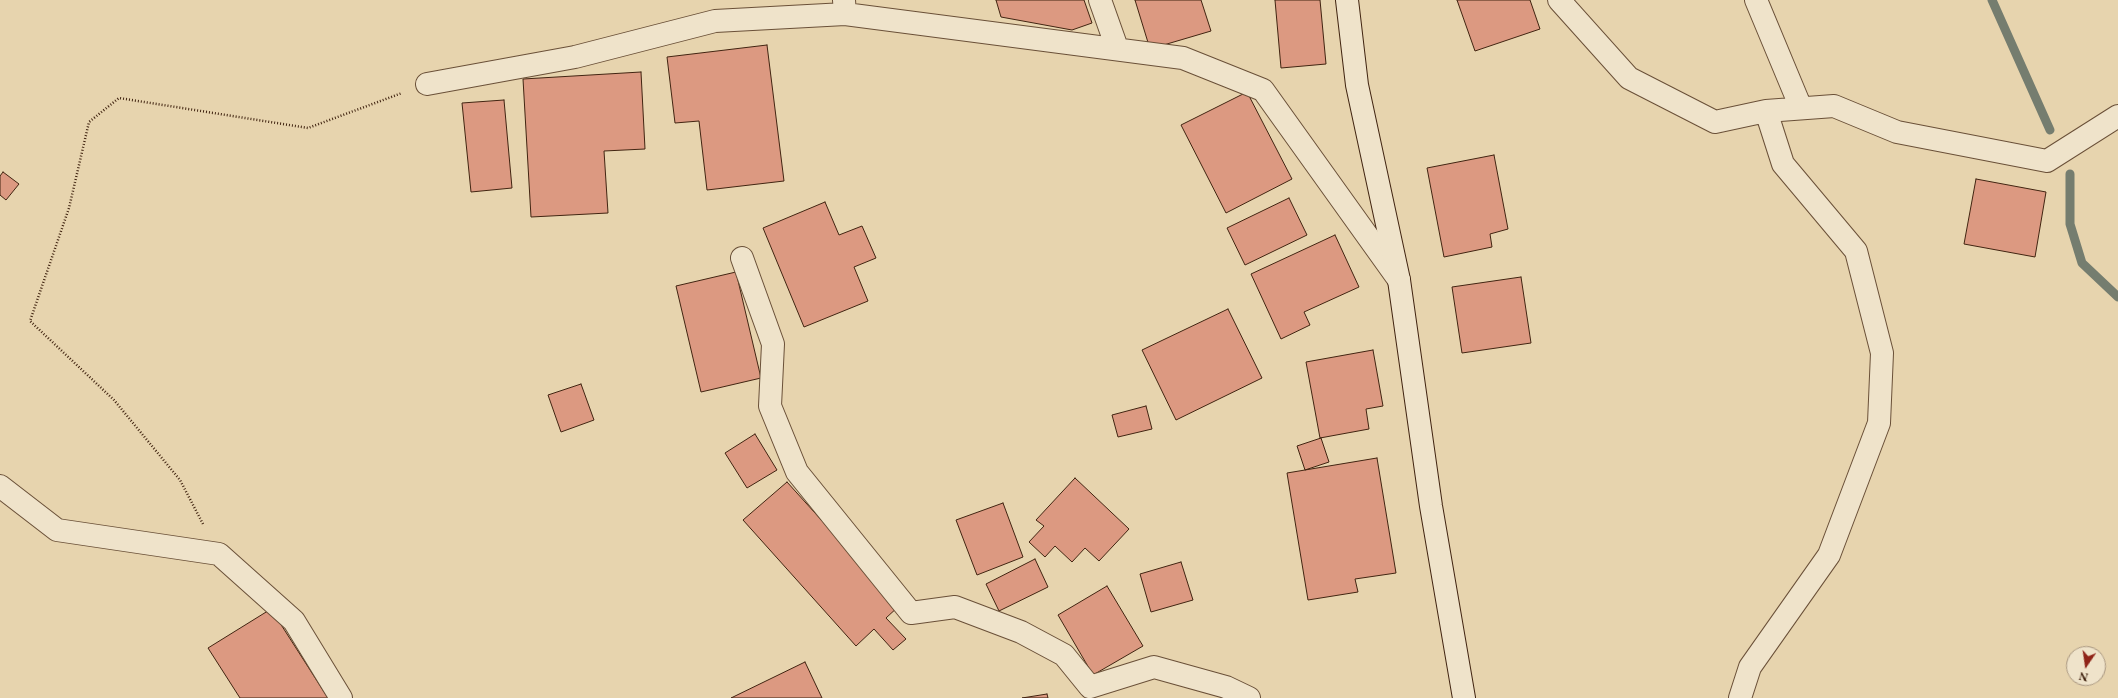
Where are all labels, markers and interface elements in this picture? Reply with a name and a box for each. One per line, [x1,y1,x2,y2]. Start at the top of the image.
north arrow [2066,646,2106,686]
text: N [2078,669,2089,685]

